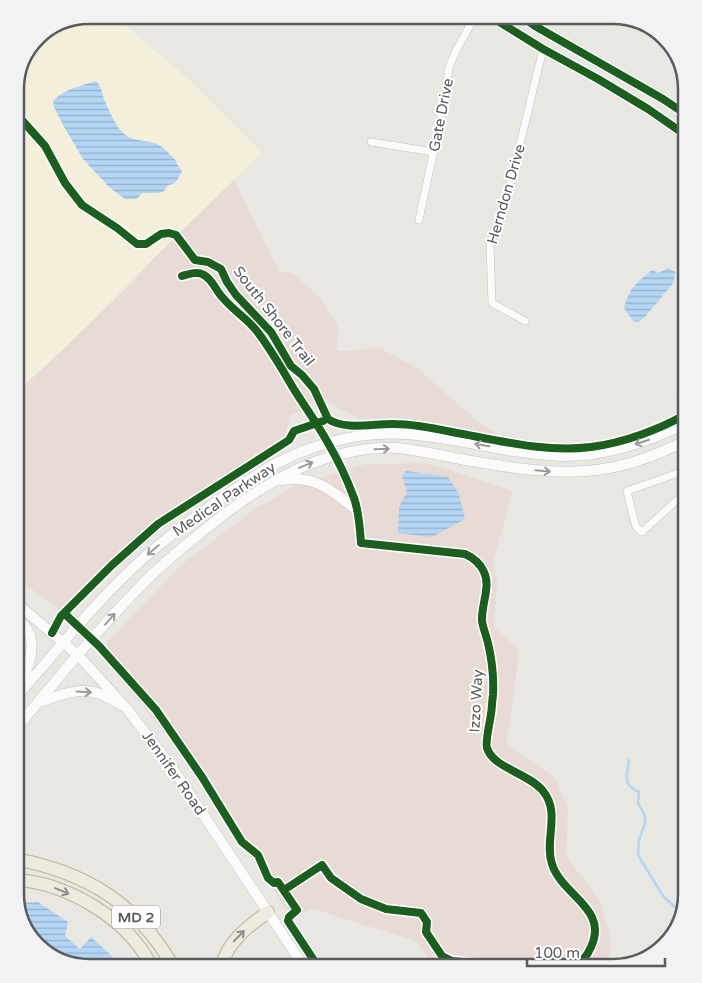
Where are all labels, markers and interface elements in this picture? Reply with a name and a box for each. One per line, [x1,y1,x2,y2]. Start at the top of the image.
street label: Gate Drive [425,77,457,153]
street label: Herndon Drive [483,142,529,246]
street label: South Shore Trail [230,263,318,369]
one-way arrow [635,438,651,448]
one-way arrow [474,440,490,450]
one-way arrow [374,444,390,453]
street label: Medical Parkway [169,458,279,540]
one-way arrow [297,460,313,469]
one-way arrow [535,466,551,475]
one-way arrow [147,544,160,556]
one-way arrow [104,612,116,625]
street label: Izzo Way [465,669,487,733]
one-way arrow [76,687,92,696]
street label: Jennifer Road [138,727,210,819]
one-way arrow [54,886,69,896]
road number: MD 2 [112,906,160,929]
one-way arrow [233,930,245,942]
scale bar [527,936,664,968]
text: 100 m [534,944,580,962]

